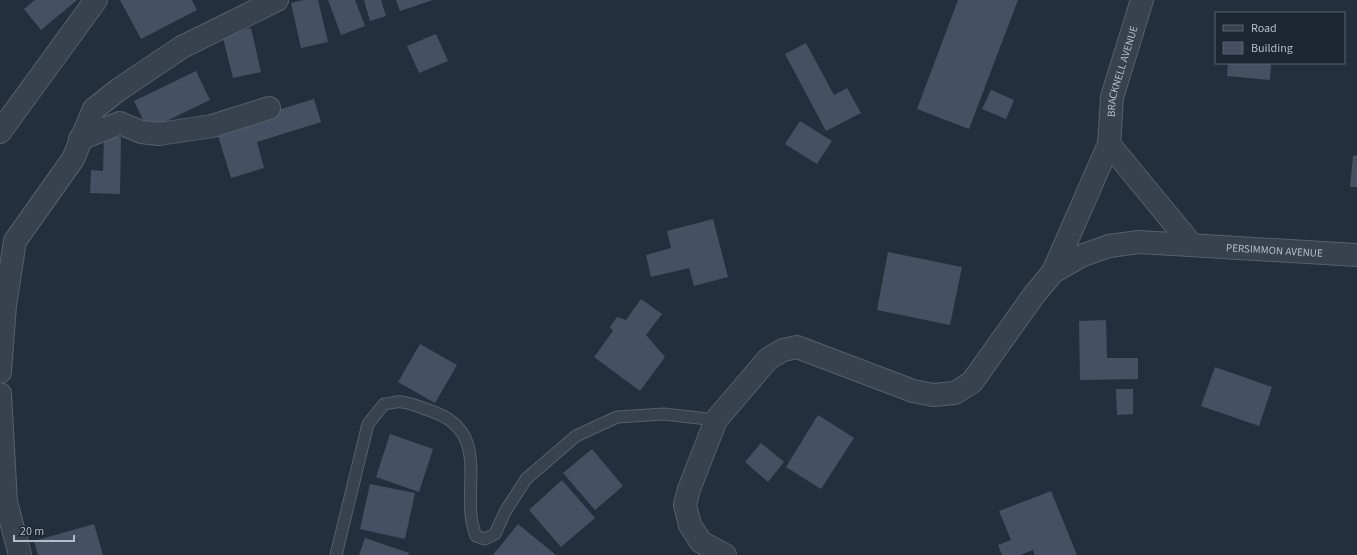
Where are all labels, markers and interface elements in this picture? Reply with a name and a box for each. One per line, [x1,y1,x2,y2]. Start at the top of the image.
legend [1215,12,1345,64]
text: Road [1251,20,1277,37]
street label: BRACKNELL AVENUE [1104,24,1142,117]
text: Building [1251,40,1293,57]
street label: PERSIMMON AVENUE [1225,240,1323,261]
scale bar [14,517,74,543]
text: 20 m [20,523,44,540]

